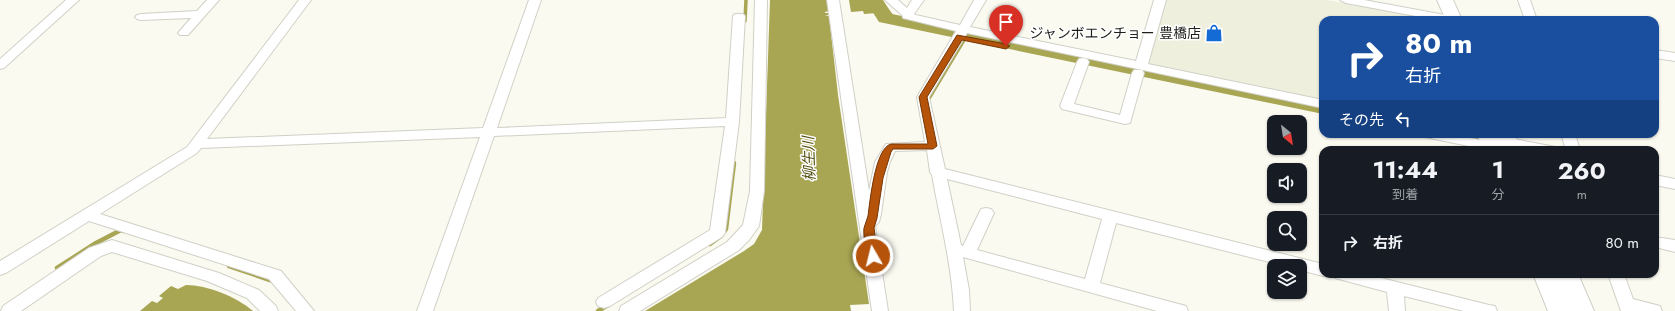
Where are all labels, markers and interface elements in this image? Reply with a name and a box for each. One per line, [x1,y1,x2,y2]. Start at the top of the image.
pin [989,5,1023,46]
icon: arrive [995,11,1017,33]
place label: ジャンボエンチョー 豊橋店 [1030,23,1201,43]
shop icon: ジャンボエンチョー 豊橋店 [1204,23,1224,43]
text: 80 m [1405,23,1472,64]
icon: right [1339,32,1391,84]
text: 右折 [1405,63,1441,89]
icon: left [1392,108,1414,130]
text: その先 [1339,109,1384,131]
north arrow [1267,115,1307,155]
map controls [1267,115,1307,299]
water label: 柳生川 [797,134,821,182]
text: 11:44 [1372,152,1438,187]
text: 1 [1492,152,1504,187]
text: 260 [1558,153,1606,188]
button: sound [1267,163,1307,203]
text: 到着 [1392,185,1418,204]
text: 分 [1491,185,1504,204]
text: m [1577,185,1587,204]
button: search [1267,211,1307,251]
icon: right [1339,232,1361,254]
text: 右折 [1373,232,1403,254]
text: 80 m [1606,232,1639,254]
position arrow [852,235,894,277]
button: layers [1267,259,1307,299]

